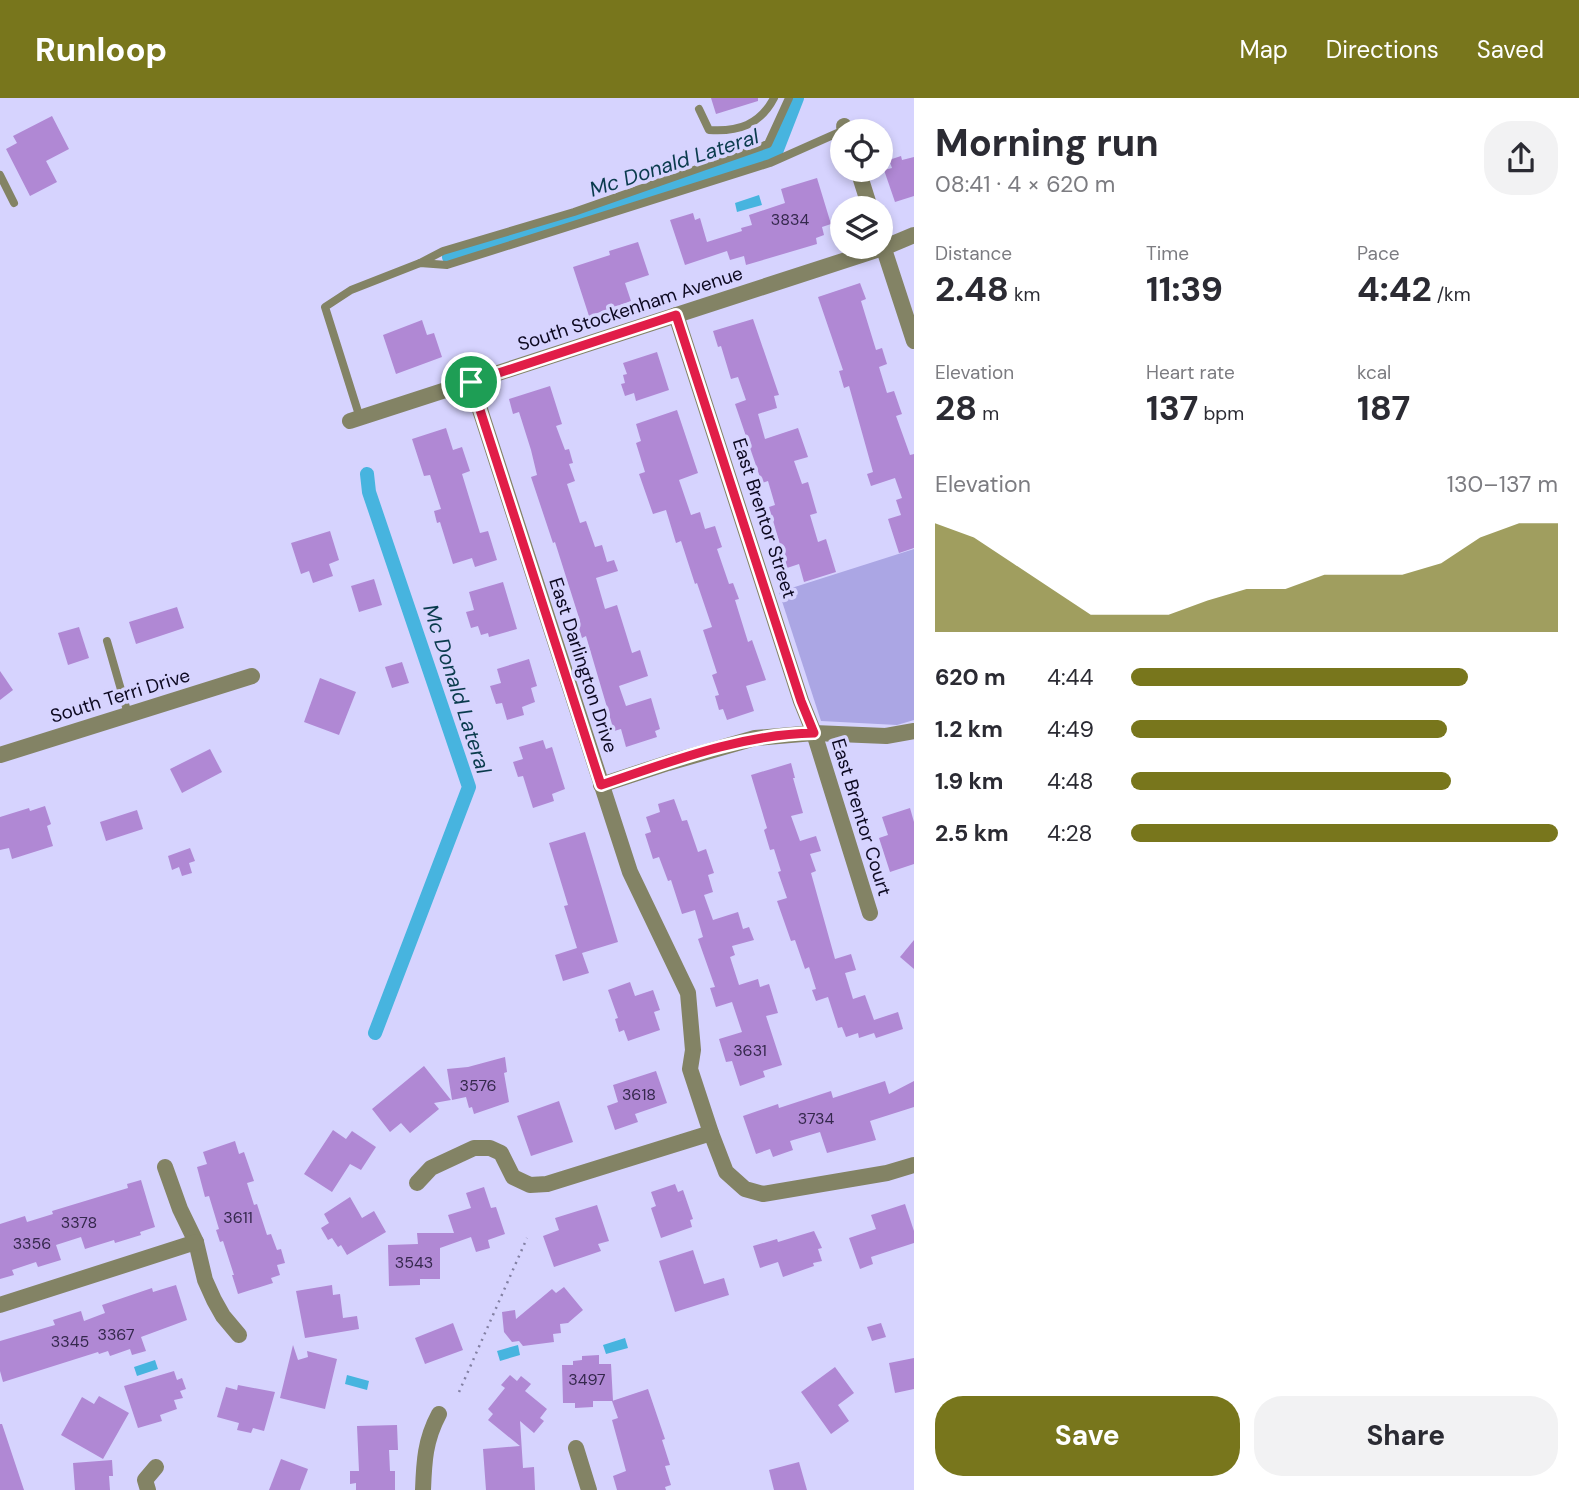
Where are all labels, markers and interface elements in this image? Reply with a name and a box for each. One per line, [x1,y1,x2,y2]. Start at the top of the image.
text: Runloop [35,28,167,71]
text: Map [1240,34,1288,65]
text: Directions [1326,34,1439,65]
text: Saved [1477,34,1544,65]
text: Morning run [935,118,1159,168]
map controls [830,119,893,259]
button: locate [830,119,893,182]
button: share [1484,121,1558,195]
water label: Mc Donald Lateral [586,122,763,204]
text: 08:41 · 4 × 620 m [935,169,1115,199]
button: layers [830,196,893,259]
house number: 3834 [771,209,809,230]
text: Distance [935,241,1012,266]
text: Time [1146,241,1189,266]
text: Pace [1357,241,1400,266]
street label: South Stockenham Avenue [514,260,746,357]
text: 2.48 [935,266,1009,312]
text: 11:39 [1146,266,1223,312]
text: 4:42 [1357,266,1432,312]
text: km [1009,282,1040,307]
text: /km [1432,282,1471,307]
pin [441,352,501,412]
text: Elevation [935,360,1014,385]
text: Heart rate [1146,360,1235,385]
text: kcal [1357,360,1391,385]
icon: arrive [452,363,490,401]
text: 28 [935,385,977,431]
text: 137 [1146,385,1198,431]
text: 187 [1357,385,1410,431]
text: m [977,401,999,426]
text: bpm [1198,401,1244,426]
street label: East Brentor Street [727,435,802,601]
text: Elevation [935,469,1031,499]
text: 130–137 m [1447,469,1558,499]
street label: East Darlington Drive [543,574,624,756]
water label: Mc Donald Lateral [416,601,498,778]
street label: South Terri Drive [47,662,193,729]
text: 620 m [935,662,1006,692]
text: 4:44 [1047,662,1094,692]
text: 1.2 km [935,714,1003,744]
text: 4:49 [1047,714,1094,744]
street label: East Brentor Court [826,735,897,899]
text: 1.9 km [935,766,1003,796]
text: 4:48 [1047,766,1094,796]
text: 2.5 km [935,818,1009,848]
text: 4:28 [1047,818,1092,848]
house number: 3631 [733,1040,767,1061]
house number: 3576 [459,1075,497,1096]
house number: 3618 [622,1084,656,1105]
house number: 3734 [798,1108,835,1129]
house number: 3611 [223,1207,253,1228]
house number: 3378 [61,1212,97,1233]
house number: 3356 [13,1233,51,1254]
house number: 3543 [395,1252,433,1273]
house number: 3367 [97,1324,135,1345]
house number: 3345 [51,1331,89,1352]
house number: 3497 [568,1369,606,1390]
button: Save [935,1396,1240,1476]
button: Share [1254,1396,1558,1476]

